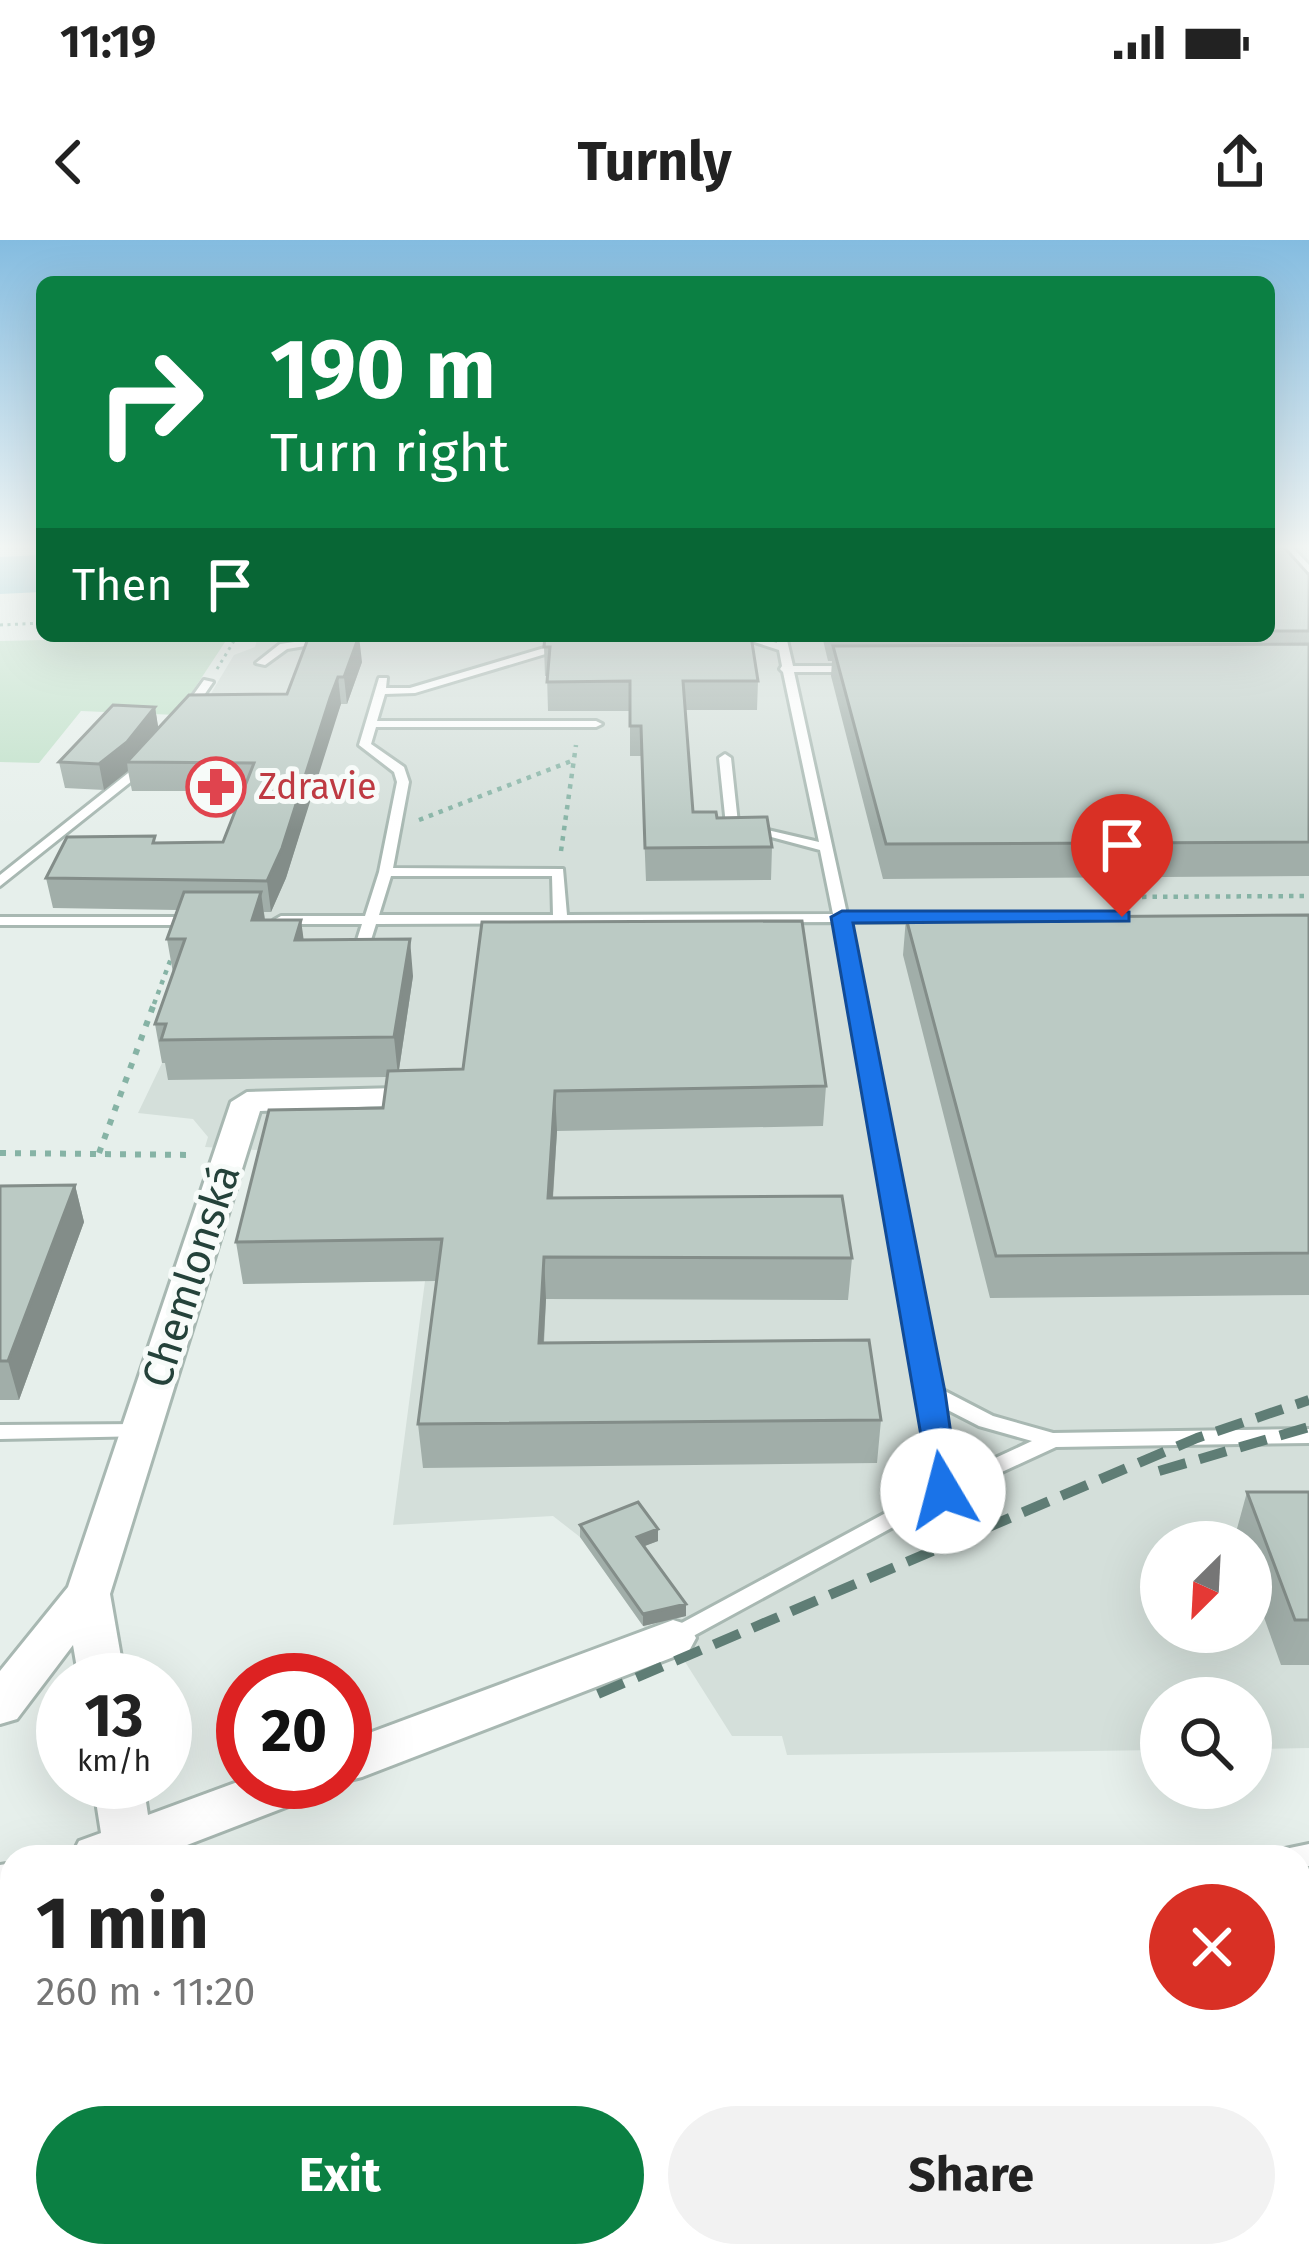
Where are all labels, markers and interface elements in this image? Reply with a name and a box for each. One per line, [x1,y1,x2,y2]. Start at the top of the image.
text: 11:19 [60,15,156,69]
icon: back [36,129,102,195]
icon: share [1207,129,1273,195]
text: Turnly [577,130,732,194]
text: 190 m [270,319,496,420]
icon: right [72,324,228,480]
text: Turn right [270,421,509,485]
icon: arrive [197,552,263,618]
text: Then [72,558,173,612]
pharmacy icon: Zdravie [185,756,247,818]
place label: Zdravie [258,765,377,809]
pin [1071,794,1173,917]
icon: arrive [1089,812,1155,878]
street label: Chemlonská [132,1158,250,1394]
position arrow [880,1428,1006,1554]
north arrow [1140,1521,1272,1653]
map controls [1140,1521,1272,1809]
speed limit sign: 20 [216,1653,372,1809]
button: search [1140,1677,1272,1809]
text: 13 [84,1680,144,1752]
text: km/h [77,1743,151,1779]
text: 1 min [36,1881,209,1967]
button: close [1149,1884,1275,2010]
text: 260 m · 11:20 [36,1969,255,2015]
button: Exit [36,2106,644,2244]
button: Share [668,2106,1275,2244]

